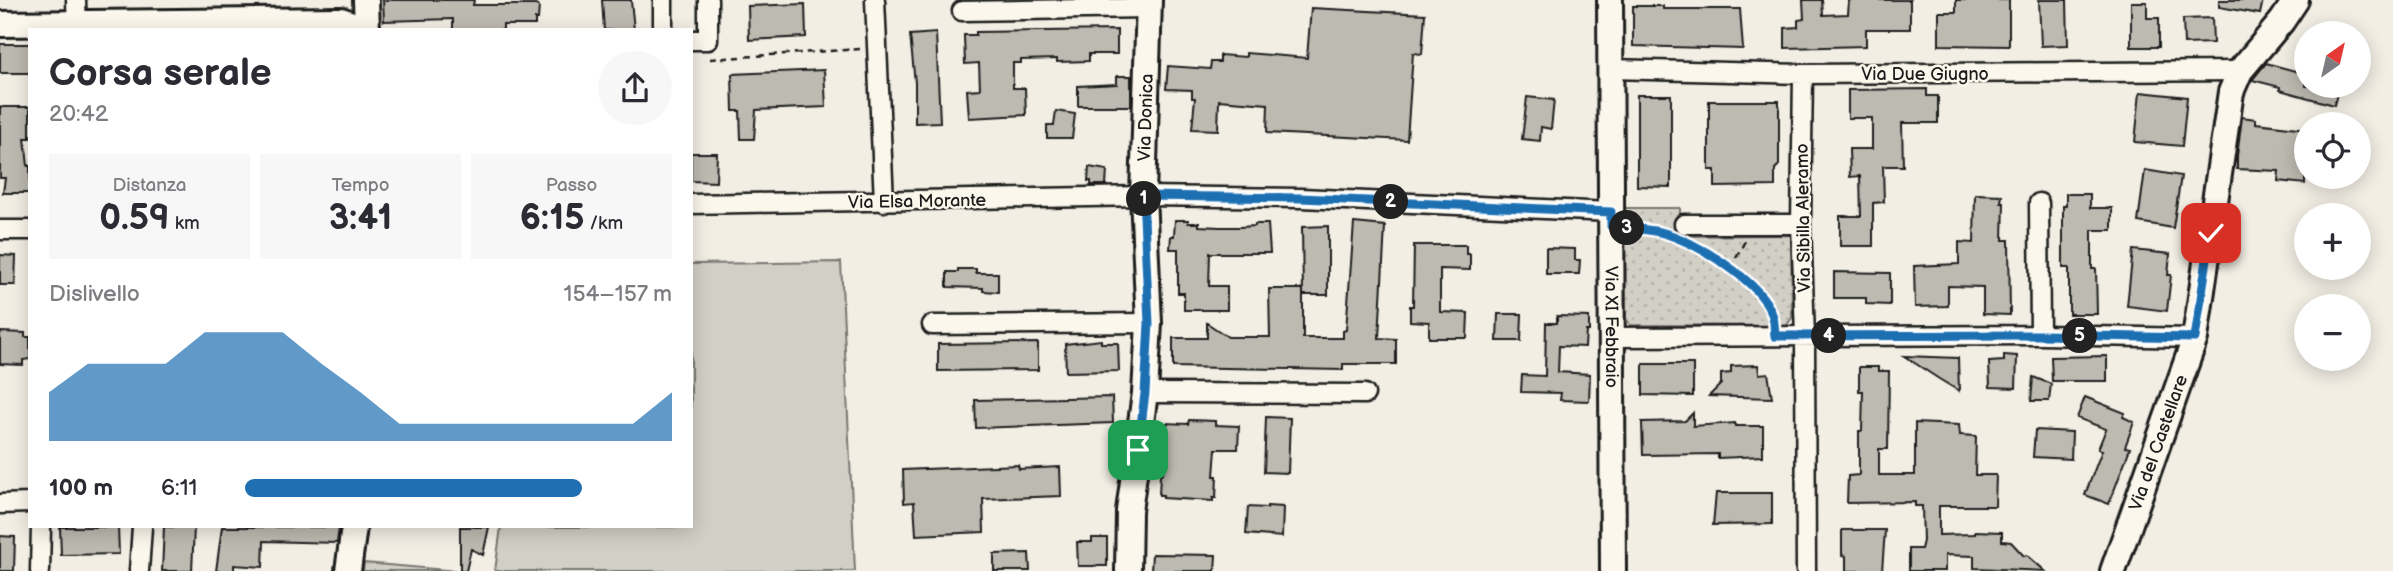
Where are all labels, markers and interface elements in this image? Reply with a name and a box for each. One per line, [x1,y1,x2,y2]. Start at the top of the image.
north arrow [2294,21,2371,98]
map controls [2294,21,2371,371]
text: Corsa serale [49,51,272,96]
button: share [598,51,672,125]
street label: Via Due Giugno [1861,64,1989,85]
street label: Via Donica [1134,73,1158,162]
text: 20:42 [49,100,108,128]
button: locate [2294,112,2371,189]
street label: Via Sibilla Aleramo [1792,143,1815,293]
text: Distanza [112,174,187,197]
text: Tempo [331,174,390,197]
text: Passo [546,174,597,197]
pin: 1 [1126,182,1162,216]
pin: 2 [1374,184,1408,220]
text: 1 [1140,187,1148,210]
street label: Via Elsa Morante [848,190,987,213]
text: 2 [1385,190,1396,213]
text: 0.59 [99,197,170,240]
text: 3:41 [329,197,392,240]
text: 6:15 [520,197,584,240]
pin [2181,203,2241,263]
button: + [2294,203,2371,280]
pin: 3 [1610,210,1644,246]
text: km [170,212,200,235]
text: /km [584,212,623,235]
icon: check [2192,214,2230,252]
text: 3 [1621,216,1632,239]
street label: Via XI Febbraio [1600,266,1622,388]
text: Dislivello [49,280,140,308]
text: 154–157 m [564,280,672,308]
button: − [2294,294,2371,371]
pin: 4 [1812,318,1846,354]
pin: 5 [2062,318,2098,354]
text: 4 [1823,324,1834,347]
text: 5 [2074,324,2085,347]
street label: Via del Castellare [2125,372,2192,514]
pin [1108,420,1168,480]
icon: arrive [1119,431,1157,469]
text: 100 m [49,474,113,502]
text: 6:11 [161,474,198,502]

